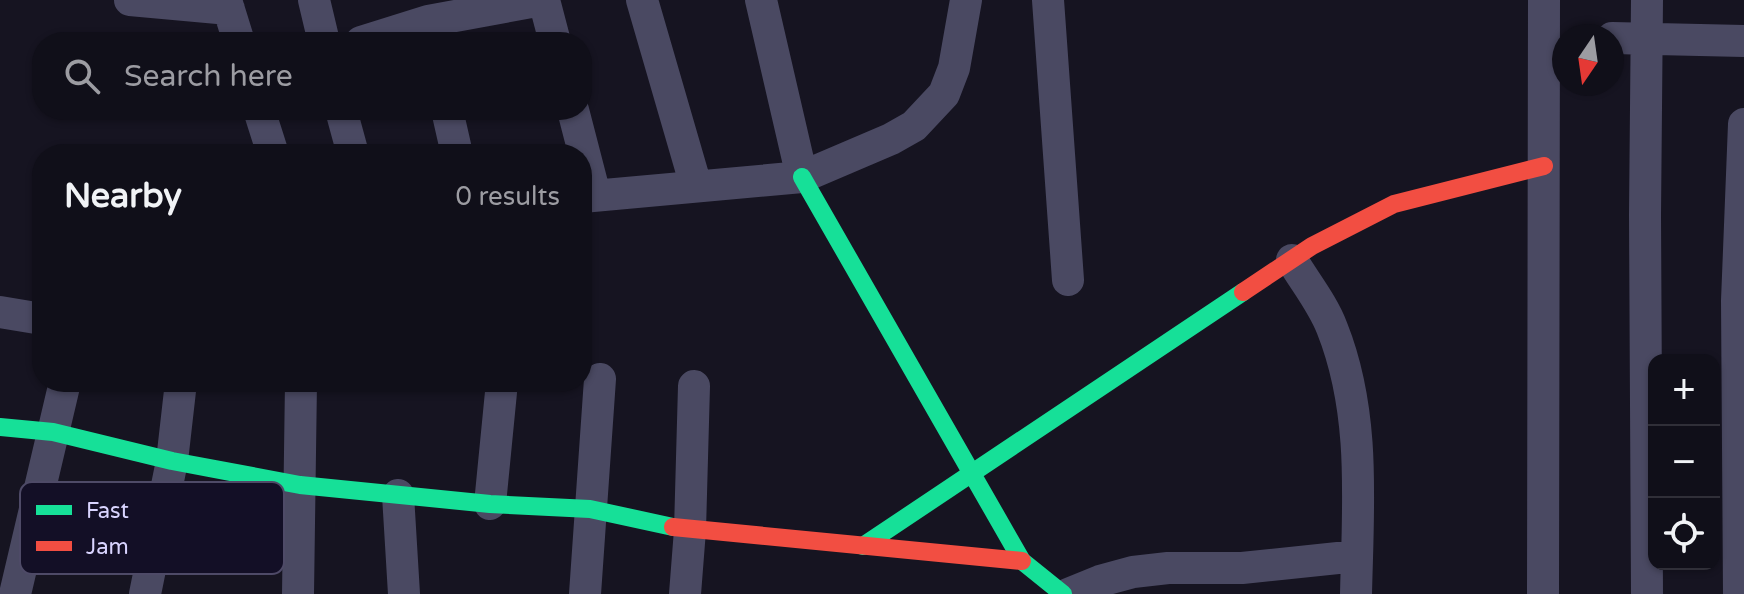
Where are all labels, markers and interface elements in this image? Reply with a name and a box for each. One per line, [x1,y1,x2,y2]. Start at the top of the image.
north arrow [1552,24,1624,96]
search box [32,32,592,120]
icon: search [60,54,104,98]
text: Search here [124,58,293,95]
text: Nearby [64,176,182,217]
text: 0 results [455,181,560,212]
map controls [1648,354,1720,570]
button: + [1648,354,1720,426]
button: − [1648,426,1720,498]
legend [20,482,284,574]
text: Fast [86,498,129,524]
button: locate [1648,498,1720,570]
text: Jam [86,534,129,560]

